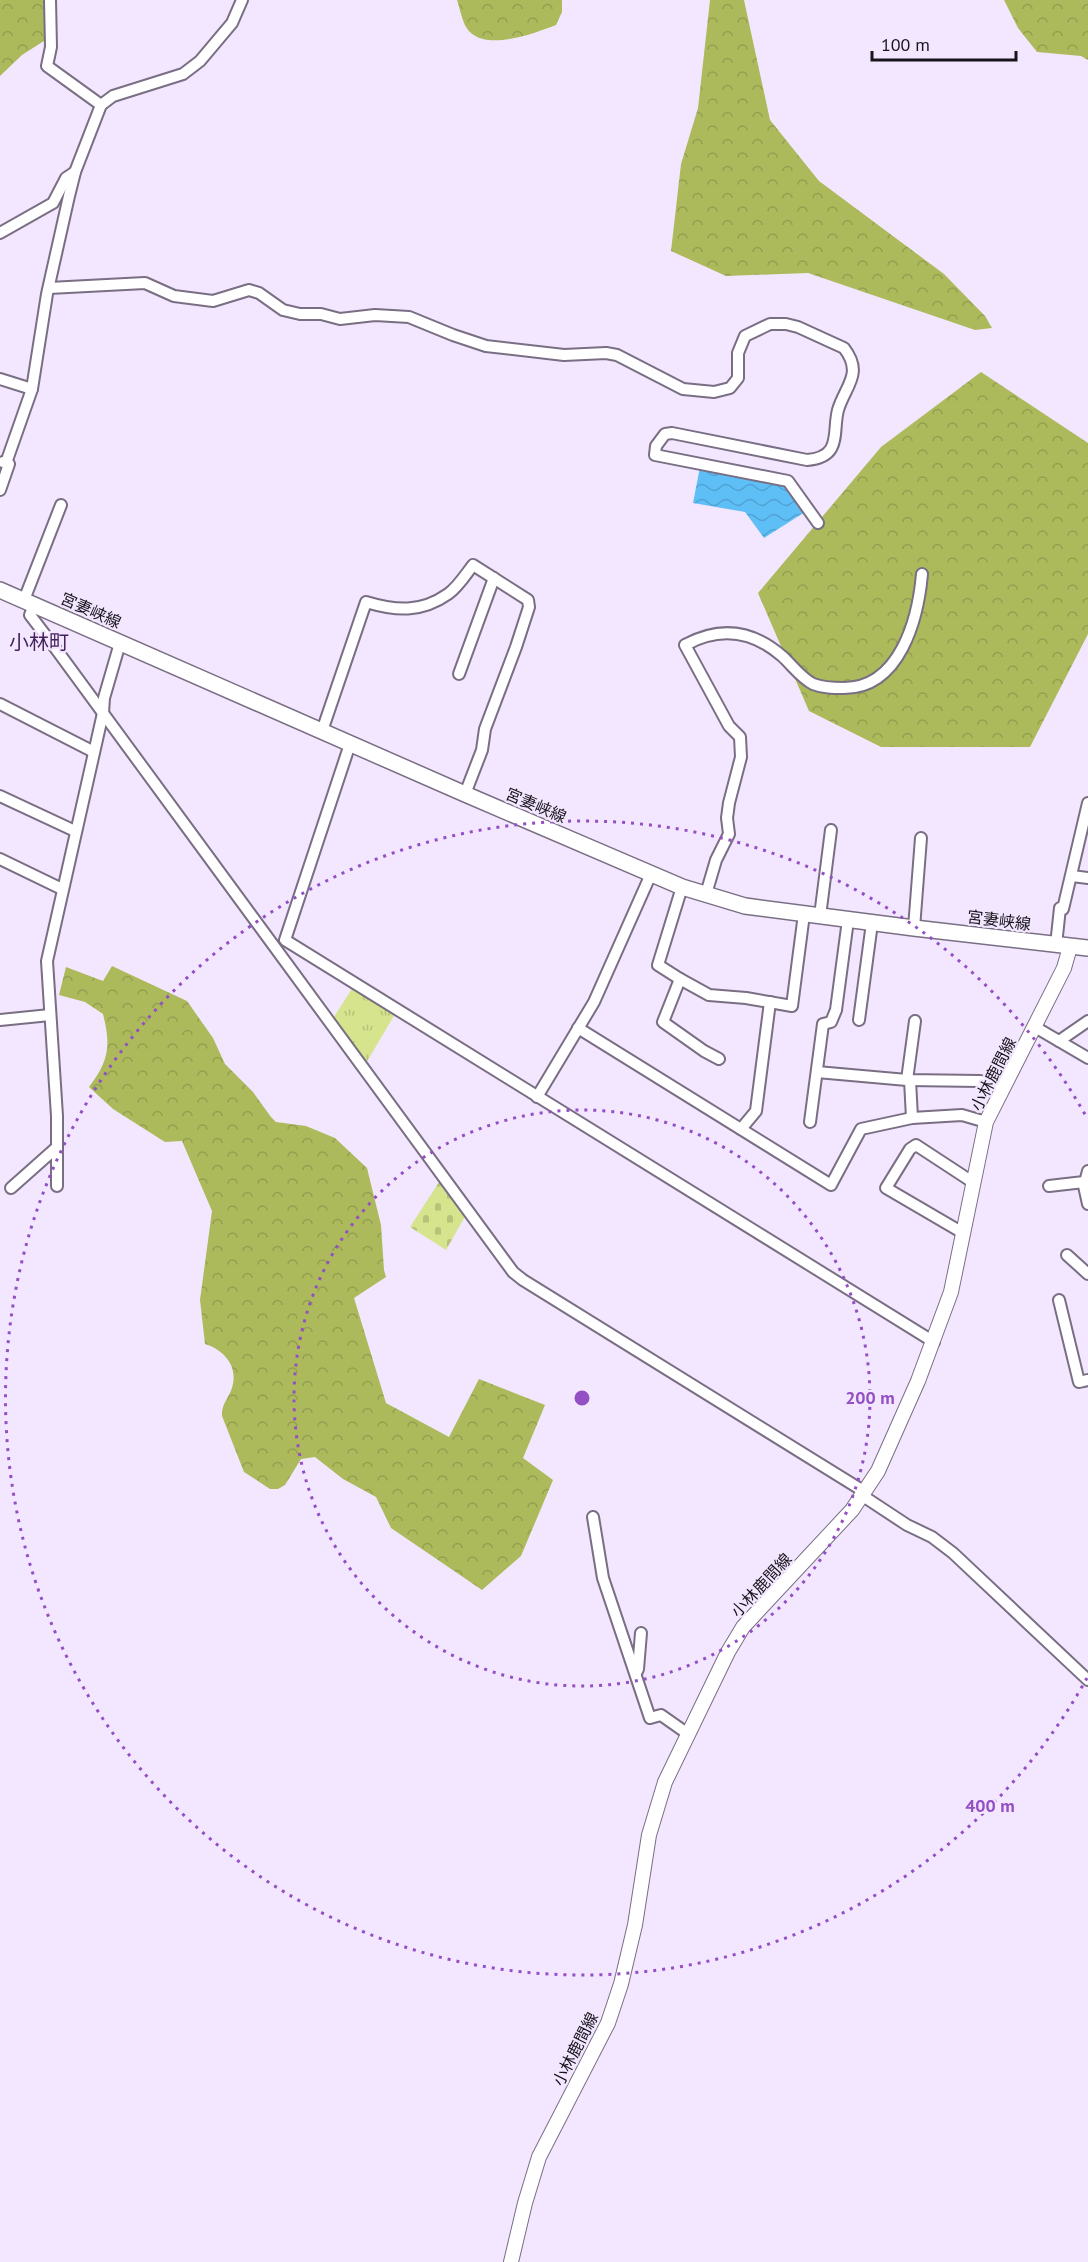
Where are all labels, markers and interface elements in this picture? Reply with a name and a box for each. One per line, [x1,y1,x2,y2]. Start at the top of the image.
scale bar [872,24,1016,62]
text: 100 m [881,33,930,56]
street label: 宮妻峡線 [58,588,124,632]
district label: 小林町 [9,629,69,655]
street label: 宮妻峡線 [503,783,569,827]
street label: 宮妻峡線 [966,906,1032,934]
street label: 小林鹿間線 [966,1034,1020,1114]
text: 200 m [845,1386,895,1409]
centre of rings [572,1388,592,1408]
street label: 小林鹿間線 [726,1549,796,1621]
text: 400 m [965,1794,1015,1817]
street label: 小林鹿間線 [548,2009,602,2089]

